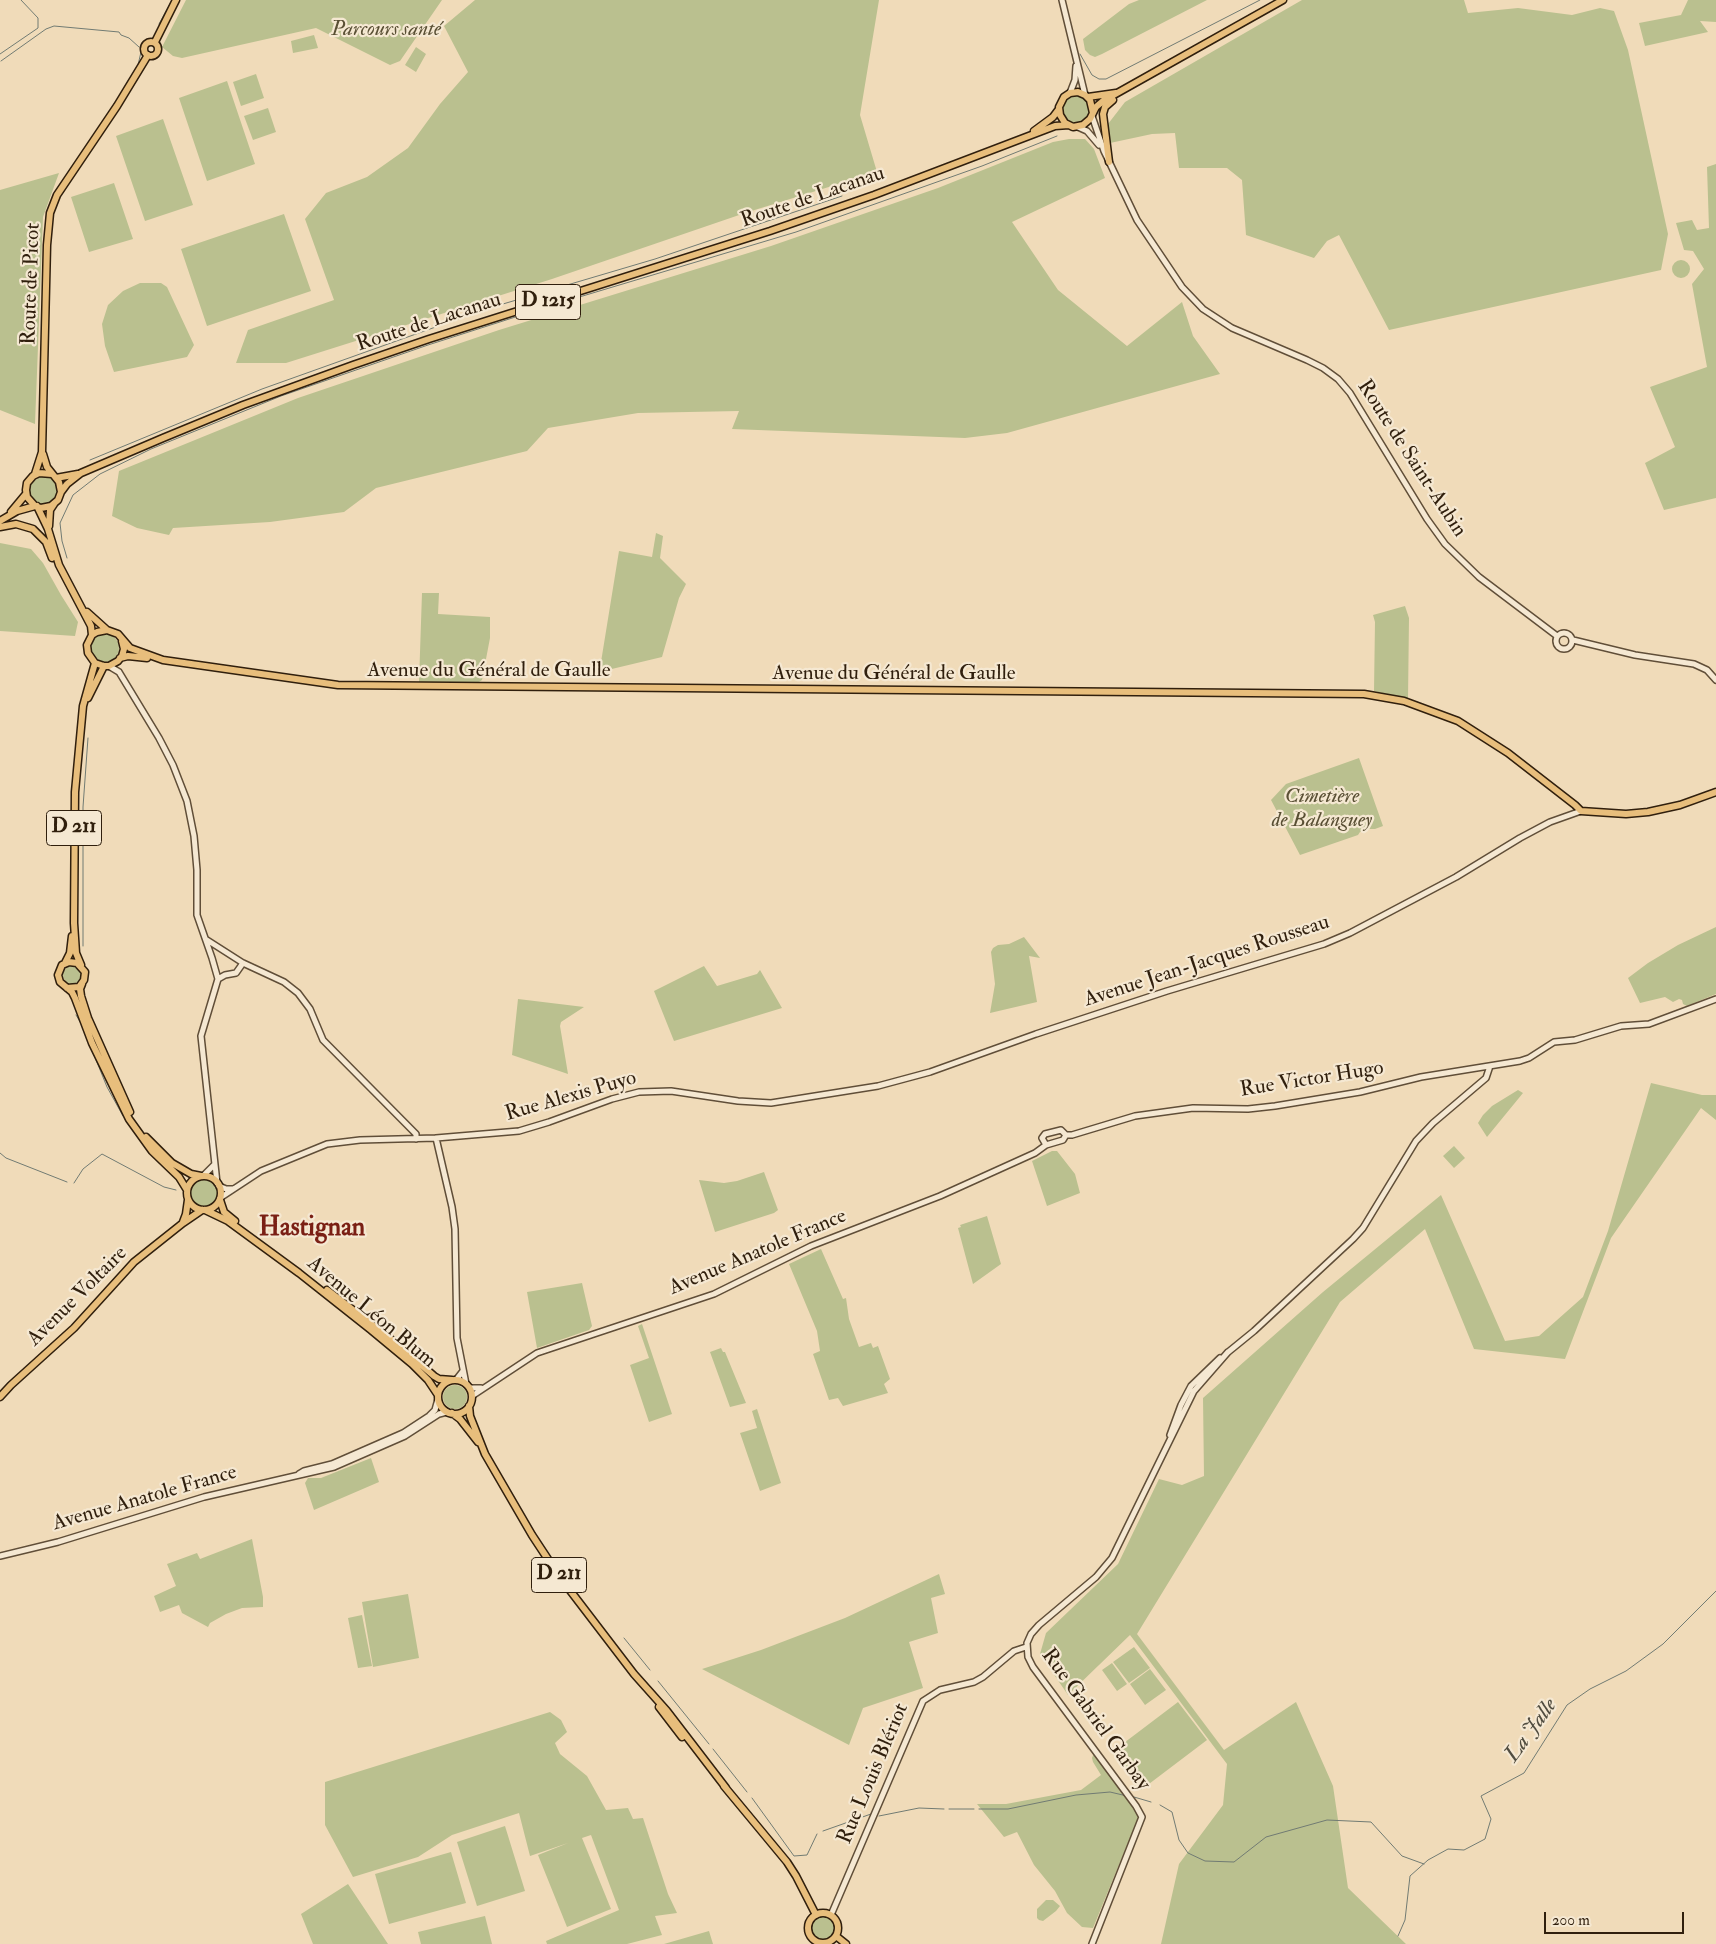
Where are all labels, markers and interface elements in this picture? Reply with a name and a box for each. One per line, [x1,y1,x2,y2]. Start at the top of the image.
park label: Parcours santé [331,17,441,43]
street label: Route de Lacanau [738,162,888,234]
street label: Route de Picot [17,222,47,346]
road number: D 1215 [516,284,580,320]
street label: Route de Lacanau [354,288,504,358]
street label: Route de Saint-Aubin [1351,376,1471,542]
street label: Avenue du Général de Gaulle [367,658,611,684]
street label: Avenue du Général de Gaulle [772,661,1016,687]
park label: Cimetière de Balanguey [1272,784,1372,834]
road number: D 211 [46,810,102,846]
street label: Avenue Jean-Jacques Rousseau [1081,910,1333,1014]
street label: Rue Victor Hugo [1238,1056,1386,1104]
street label: Rue Alexis Puyo [503,1066,639,1128]
street label: Avenue Anatole France [665,1204,851,1302]
district label: Hastignan [259,1213,365,1245]
street label: Avenue Voltaire [23,1242,133,1352]
street label: Avenue Léon Blum [301,1252,441,1374]
street label: Avenue Anatole France [50,1461,240,1537]
road number: D 211 [532,1558,586,1592]
street label: Rue Gabriel Garbay [1035,1644,1155,1796]
water label: La Jalle [1500,1694,1564,1768]
street label: Rue Louis Blériot [833,1700,915,1848]
scale bar [1546,1902,1686,1934]
text: 200 m [1552,1911,1590,1930]

